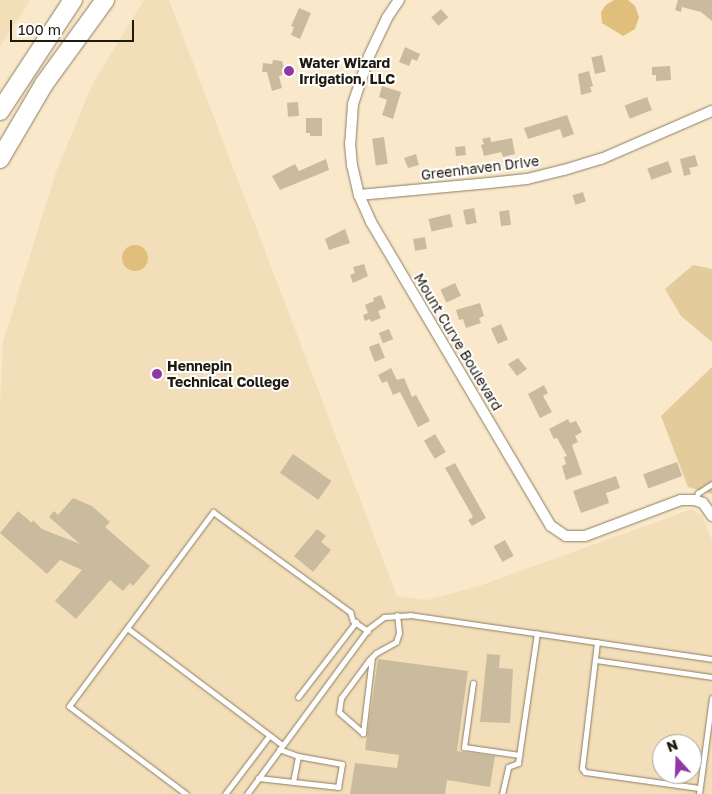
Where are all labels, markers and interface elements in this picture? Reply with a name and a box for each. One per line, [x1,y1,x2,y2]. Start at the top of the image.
scale bar [12,10,136,42]
text: 100 m [18,20,61,38]
place label: Water Wizard Irrigation, LLC [299,55,395,88]
marker: Water Wizard Irrigation, LLC [283,65,295,77]
street label: Greenhaven Drive [420,152,540,184]
street label: Mount Curve Boulevard [410,270,506,414]
place label: Hennepin Technical College [167,358,289,391]
marker: Hennepin Technical College [151,368,163,380]
north arrow [652,734,702,784]
text: N [664,736,680,755]

